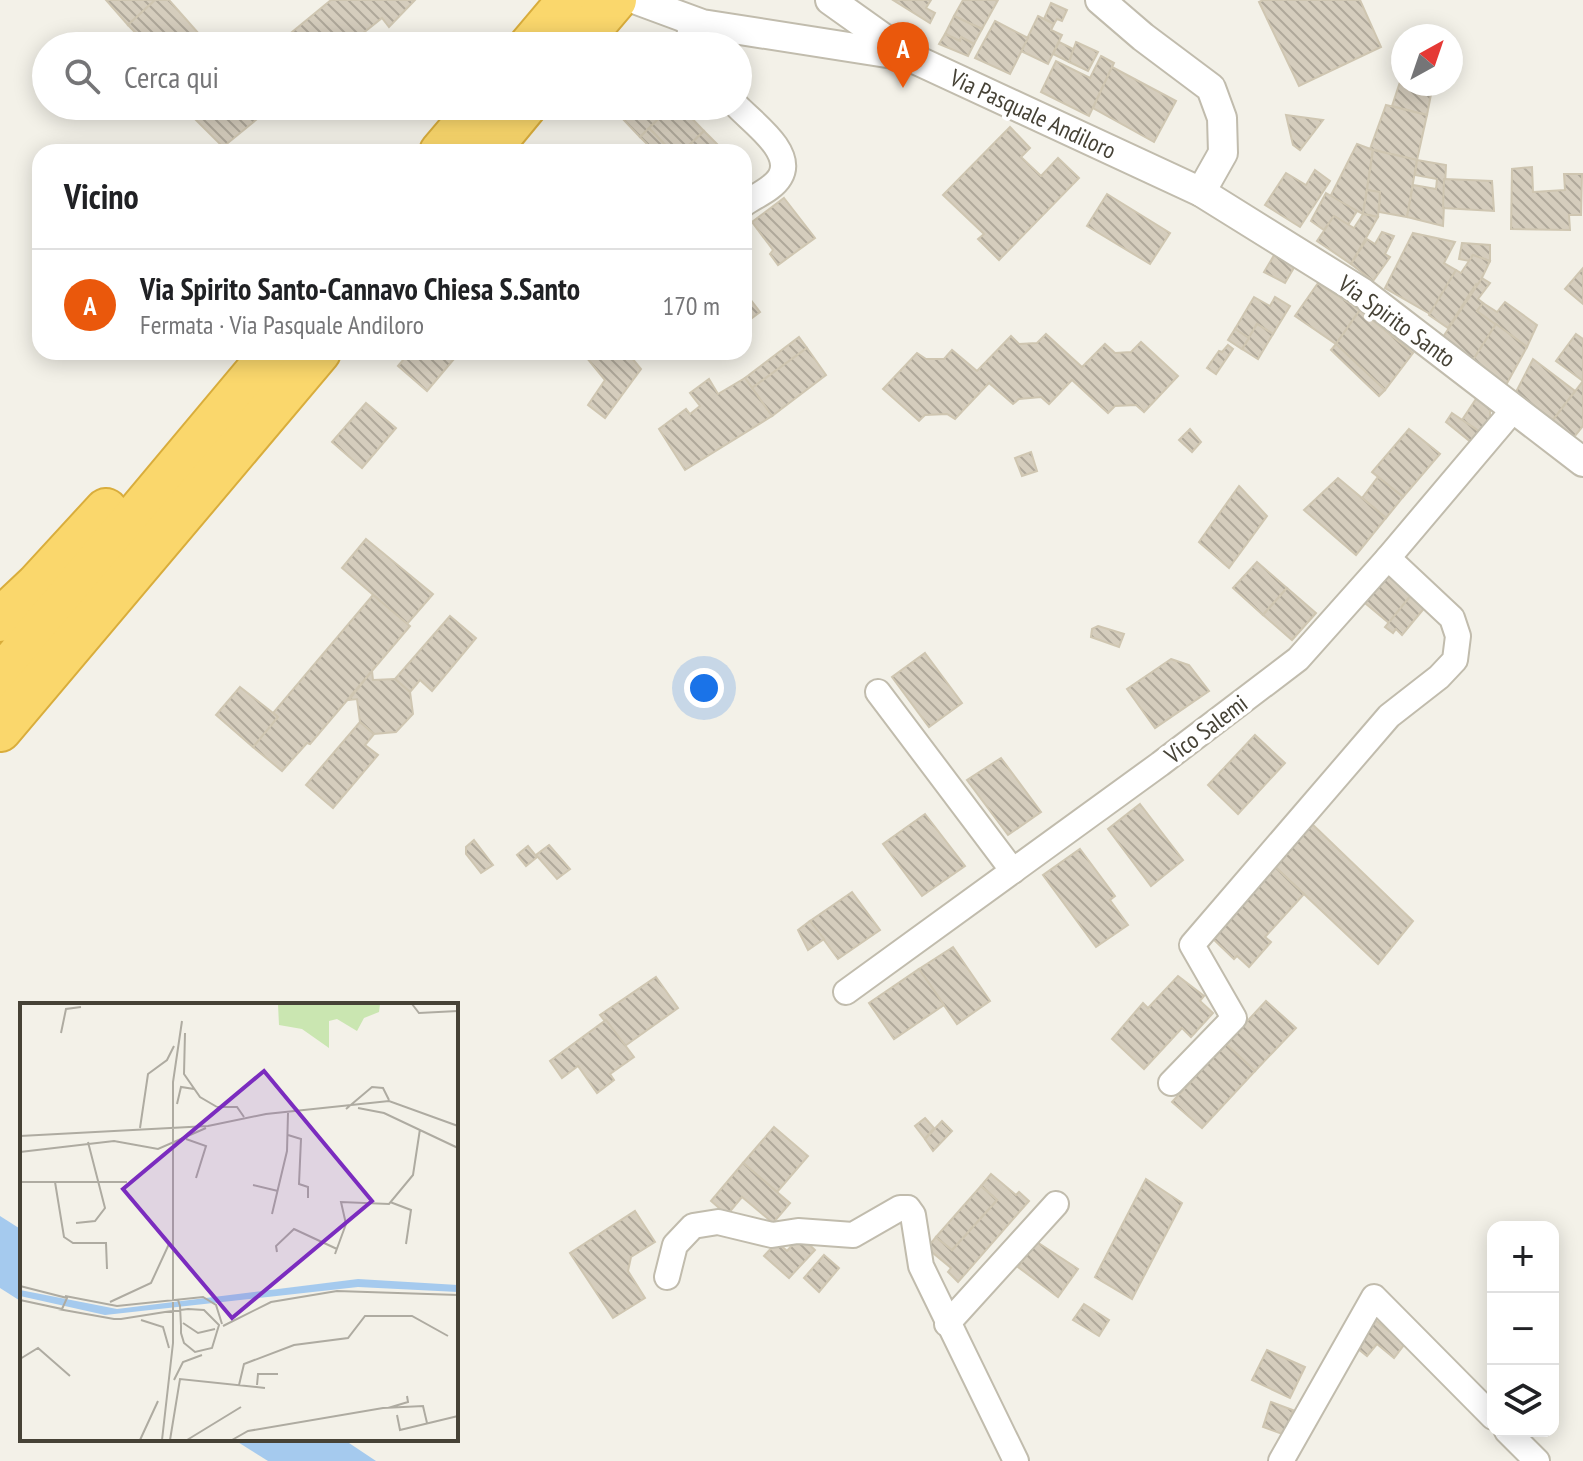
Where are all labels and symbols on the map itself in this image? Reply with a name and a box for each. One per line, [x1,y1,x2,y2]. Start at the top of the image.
pin: A [877,22,929,88]
north arrow [1391,24,1463,96]
street label: Via Pasquale Andiloro [944,62,1121,166]
street label: Via Spirito Santo [1331,267,1462,374]
your location [684,668,724,708]
street label: Vico Salemi [1157,688,1254,771]
inset map [20,1003,458,1441]

